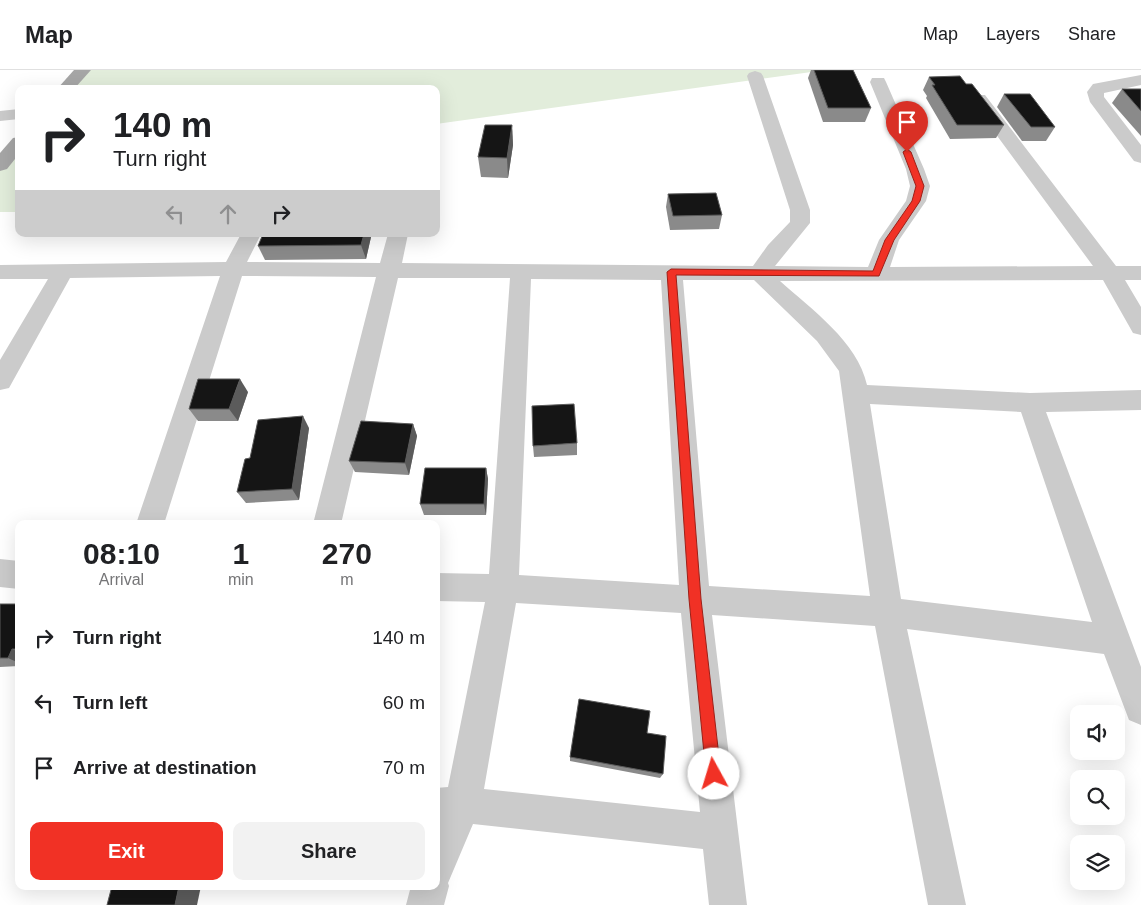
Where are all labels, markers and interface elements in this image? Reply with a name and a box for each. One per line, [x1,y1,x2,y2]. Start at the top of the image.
text: Map [25,21,73,48]
text: Map [923,24,958,44]
text: Layers [986,24,1040,44]
text: Share [1068,24,1116,44]
pin [886,101,928,152]
icon: right [30,105,95,170]
text: 140 m [113,105,212,144]
icon: arrive [893,108,921,136]
text: Turn right [113,146,206,171]
icon: left [161,200,189,228]
icon: ahead [214,200,242,228]
icon: right [267,200,295,228]
text: 08:10 [83,537,160,570]
text: 1 [232,537,249,570]
text: 270 [322,537,372,570]
text: Arrival [99,571,144,588]
text: min [228,571,254,588]
text: m [340,571,353,588]
icon: right [30,624,58,652]
text: Turn right [73,627,161,648]
text: 140 m [372,627,425,648]
icon: left [30,689,58,717]
text: Turn left [73,692,148,713]
text: 60 m [383,692,425,713]
map controls [1070,705,1125,890]
button: sound [1070,705,1125,760]
position arrow [687,747,739,799]
icon: arrive [30,754,58,782]
text: Arrive at destination [73,757,257,778]
text: 70 m [383,757,425,778]
button: search [1070,770,1125,825]
button: Exit [30,822,223,880]
button: Share [233,822,425,880]
button: layers [1070,835,1125,890]

